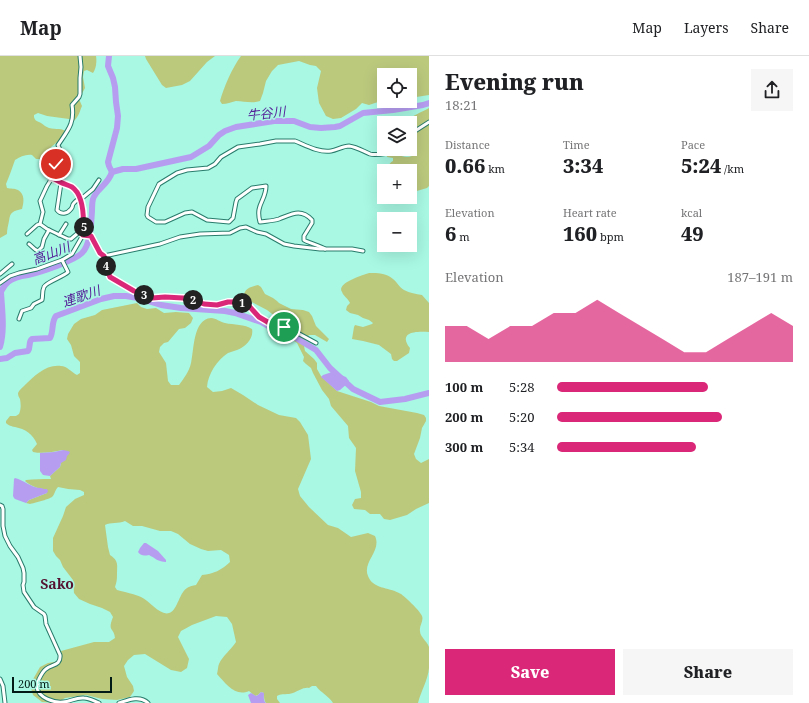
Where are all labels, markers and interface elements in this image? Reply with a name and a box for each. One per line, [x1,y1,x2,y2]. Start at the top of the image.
text: Map [20,15,62,41]
text: Map [632,18,662,37]
text: Layers [684,18,729,37]
text: Share [751,18,789,37]
text: Evening run [445,66,584,96]
map controls [377,68,417,252]
button: locate [377,68,417,108]
button: share [751,69,793,111]
text: 18:21 [445,96,478,114]
water label: 牛谷川 [246,102,288,124]
button: layers [377,116,417,156]
text: Distance [445,137,490,152]
text: Time [563,137,590,152]
text: Pace [681,137,705,152]
pin [39,147,73,181]
text: 0.66 [445,152,485,179]
text: 3:34 [563,152,603,179]
text: 5:24 [681,152,721,179]
icon: check [45,153,67,175]
text: km [485,161,505,176]
text: /km [721,161,744,176]
button: + [377,164,417,204]
text: Elevation [445,205,495,220]
text: Heart rate [563,205,617,220]
text: kcal [681,205,702,220]
button: − [377,212,417,252]
pin: 5 [74,217,94,237]
text: 5 [81,219,87,234]
text: 6 [445,220,456,247]
text: 160 [563,220,597,247]
text: 49 [681,220,704,247]
text: m [456,229,470,244]
text: bpm [597,229,624,244]
water label: 高山川 [30,237,74,268]
pin: 4 [96,256,116,276]
text: 4 [103,258,109,273]
text: Elevation [445,268,504,286]
text: 187–191 m [727,268,793,286]
water label: 連歌川 [60,280,104,311]
pin: 3 [134,285,154,305]
text: 3 [141,287,147,302]
pin: 2 [183,290,203,310]
text: 2 [190,292,196,307]
pin: 1 [232,293,252,313]
text: 1 [239,295,245,310]
pin [267,310,301,344]
icon: arrive [273,316,295,338]
text: 100 m [445,378,483,396]
text: 5:28 [509,378,535,396]
text: 200 m [445,408,483,426]
text: 5:20 [509,408,535,426]
text: 300 m [445,438,483,456]
text: 5:34 [509,438,535,456]
district label: Sako [40,574,74,593]
button: Save [445,649,615,695]
button: Share [623,649,793,695]
scale bar [12,675,112,694]
text: 200 m [18,676,50,691]

